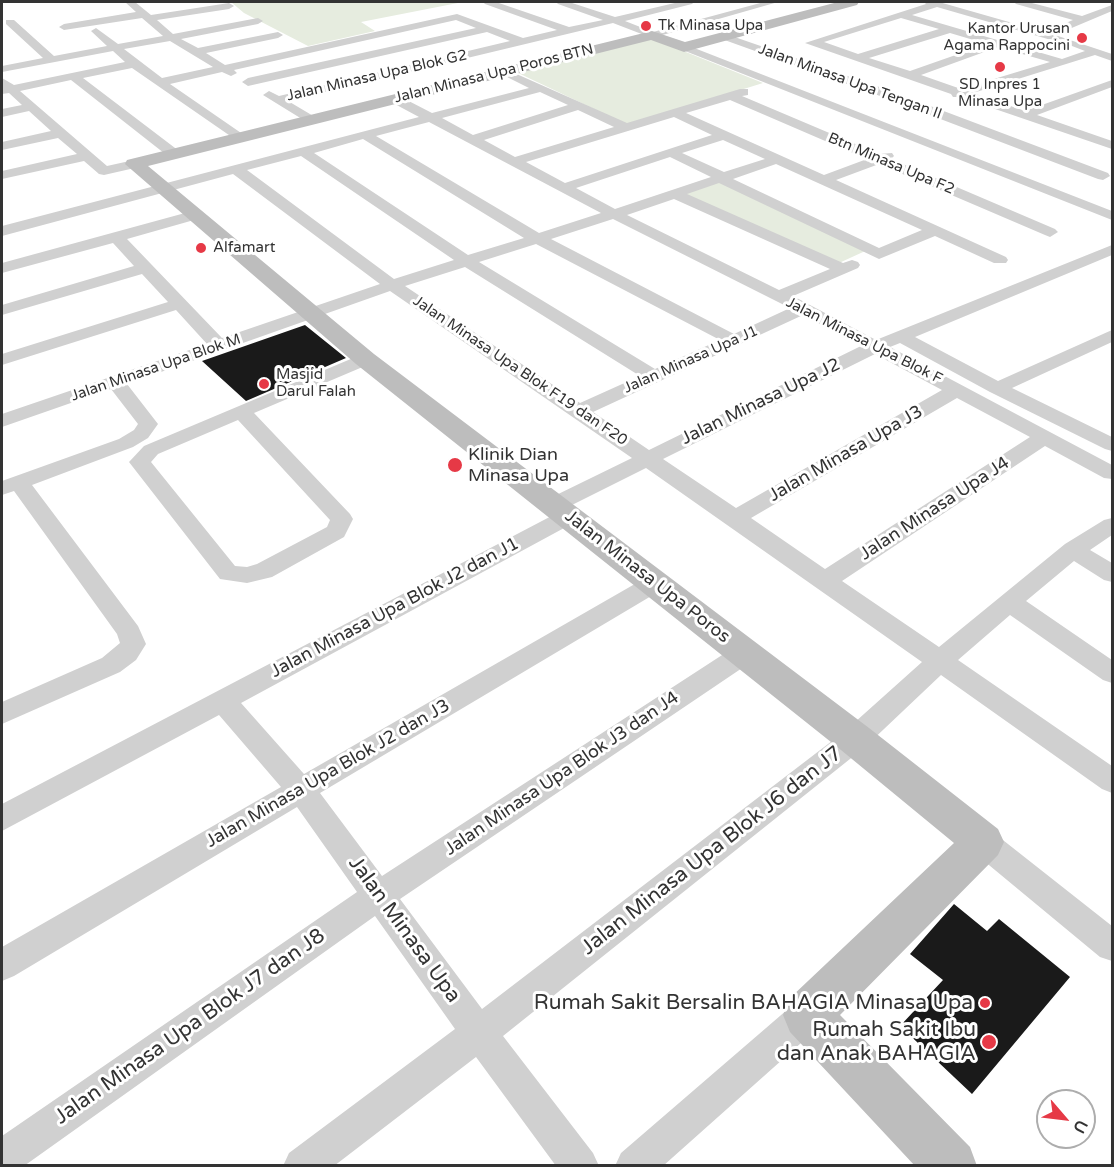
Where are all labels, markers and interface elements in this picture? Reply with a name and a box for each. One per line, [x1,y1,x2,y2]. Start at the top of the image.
place label: Tk Minasa Upa [658,17,763,35]
marker: Tk Minasa Upa [639,19,653,33]
place label: Kantor Urusan Agama Rappocini [943,20,1070,55]
marker: Kantor Urusan Agama Rappocini [1075,31,1089,45]
street label: Jalan Minasa Upa Tengan II [756,40,944,124]
street label: Jalan Minasa Upa Poros BTN [393,41,595,107]
street label: Jalan Minasa Upa Blok G2 [285,46,469,106]
marker: SD Inpres 1 Minasa Upa [993,60,1007,74]
place label: SD Inpres 1 Minasa Upa [958,76,1042,111]
street label: Btn Minasa Upa F2 [825,129,957,199]
place label: Alfamart [213,239,275,257]
marker: Alfamart [194,241,208,255]
street label: Jalan Minasa Upa Blok F19 dan F20 [409,292,631,450]
street label: Jalan Minasa Upa Blok F [783,294,945,388]
street label: Jalan Minasa Upa J1 [621,322,761,398]
street label: Jalan Minasa Upa Blok M [69,330,243,406]
street label: Jalan Minasa Upa J2 [678,354,844,450]
place label: Masjid Darul Falah [276,366,356,401]
marker: Masjid Darul Falah [257,377,271,391]
street label: Jalan Minasa Upa J3 [765,401,927,507]
place label: Klinik Dian Minasa Upa [468,444,569,486]
street label: Jalan Minasa Upa J4 [856,453,1014,565]
marker: Klinik Dian Minasa Upa [446,456,464,474]
street label: Jalan Minasa Upa Poros [560,506,734,648]
street label: Jalan Minasa Upa Blok J2 dan J1 [267,533,523,683]
street label: Jalan Minasa Upa Blok J3 dan J4 [441,687,683,861]
street label: Jalan Minasa Upa Blok J2 dan J3 [202,695,454,853]
street label: Jalan Minasa Upa Blok J6 dan J7 [577,741,847,961]
street label: Jalan Minasa Upa [342,852,466,1008]
street label: Jalan Minasa Upa Blok J7 dan J8 [50,924,330,1130]
place label: Rumah Sakit Bersalin BAHAGIA Minasa Upa [534,990,973,1016]
marker: Rumah Sakit Bersalin BAHAGIA Minasa Upa [978,996,992,1010]
place label: Rumah Sakit Ibu dan Anak BAHAGIA [777,1017,976,1067]
marker: Rumah Sakit Ibu dan Anak BAHAGIA [980,1033,998,1051]
north arrow [1036,1089,1096,1149]
text: U [1068,1116,1092,1137]

